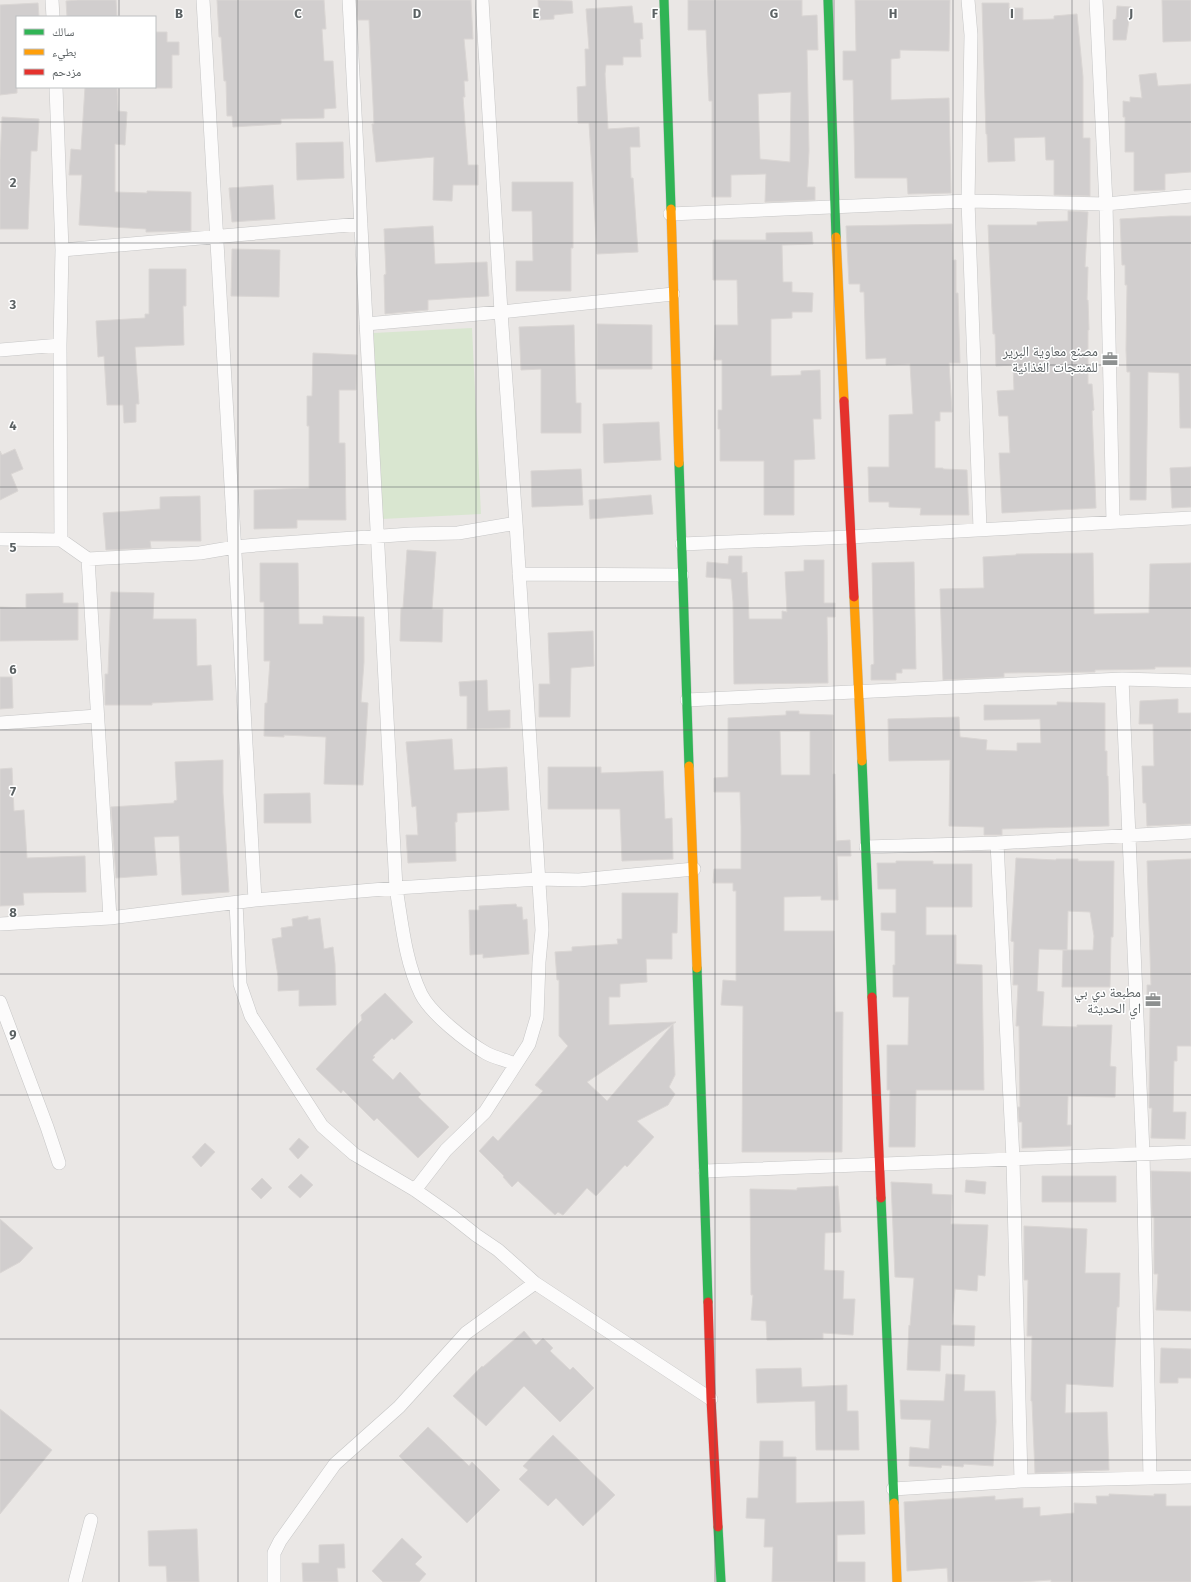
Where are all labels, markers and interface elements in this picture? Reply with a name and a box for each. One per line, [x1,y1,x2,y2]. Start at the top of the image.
text: B [175,6,183,21]
text: C [294,6,302,21]
text: D [413,6,422,21]
text: E [533,6,540,21]
text: F [652,6,659,21]
text: G [770,6,778,21]
text: H [889,6,897,21]
text: I [1010,6,1014,21]
text: J [1128,6,1133,21]
legend [16,16,156,88]
text: سالك [52,25,74,39]
text: بطيء [52,45,76,62]
text: مزدحم [52,65,81,80]
text: 2 [10,175,17,190]
text: 3 [9,297,17,312]
place label: مصنع معاوية البرير للمنتجات الغذائية [1002,343,1098,376]
office icon: مصنع معاوية البرير للمنتجات الغذائية [1101,350,1119,368]
text: 4 [9,418,17,433]
text: 5 [10,540,17,555]
text: 6 [9,662,17,677]
text: 7 [10,784,16,799]
text: 8 [9,905,17,920]
place label: مطبعة دي بي اي الحديثة [1074,984,1141,1019]
office icon: مطبعة دي بي اي الحديثة [1144,991,1162,1009]
text: 9 [9,1027,17,1042]

